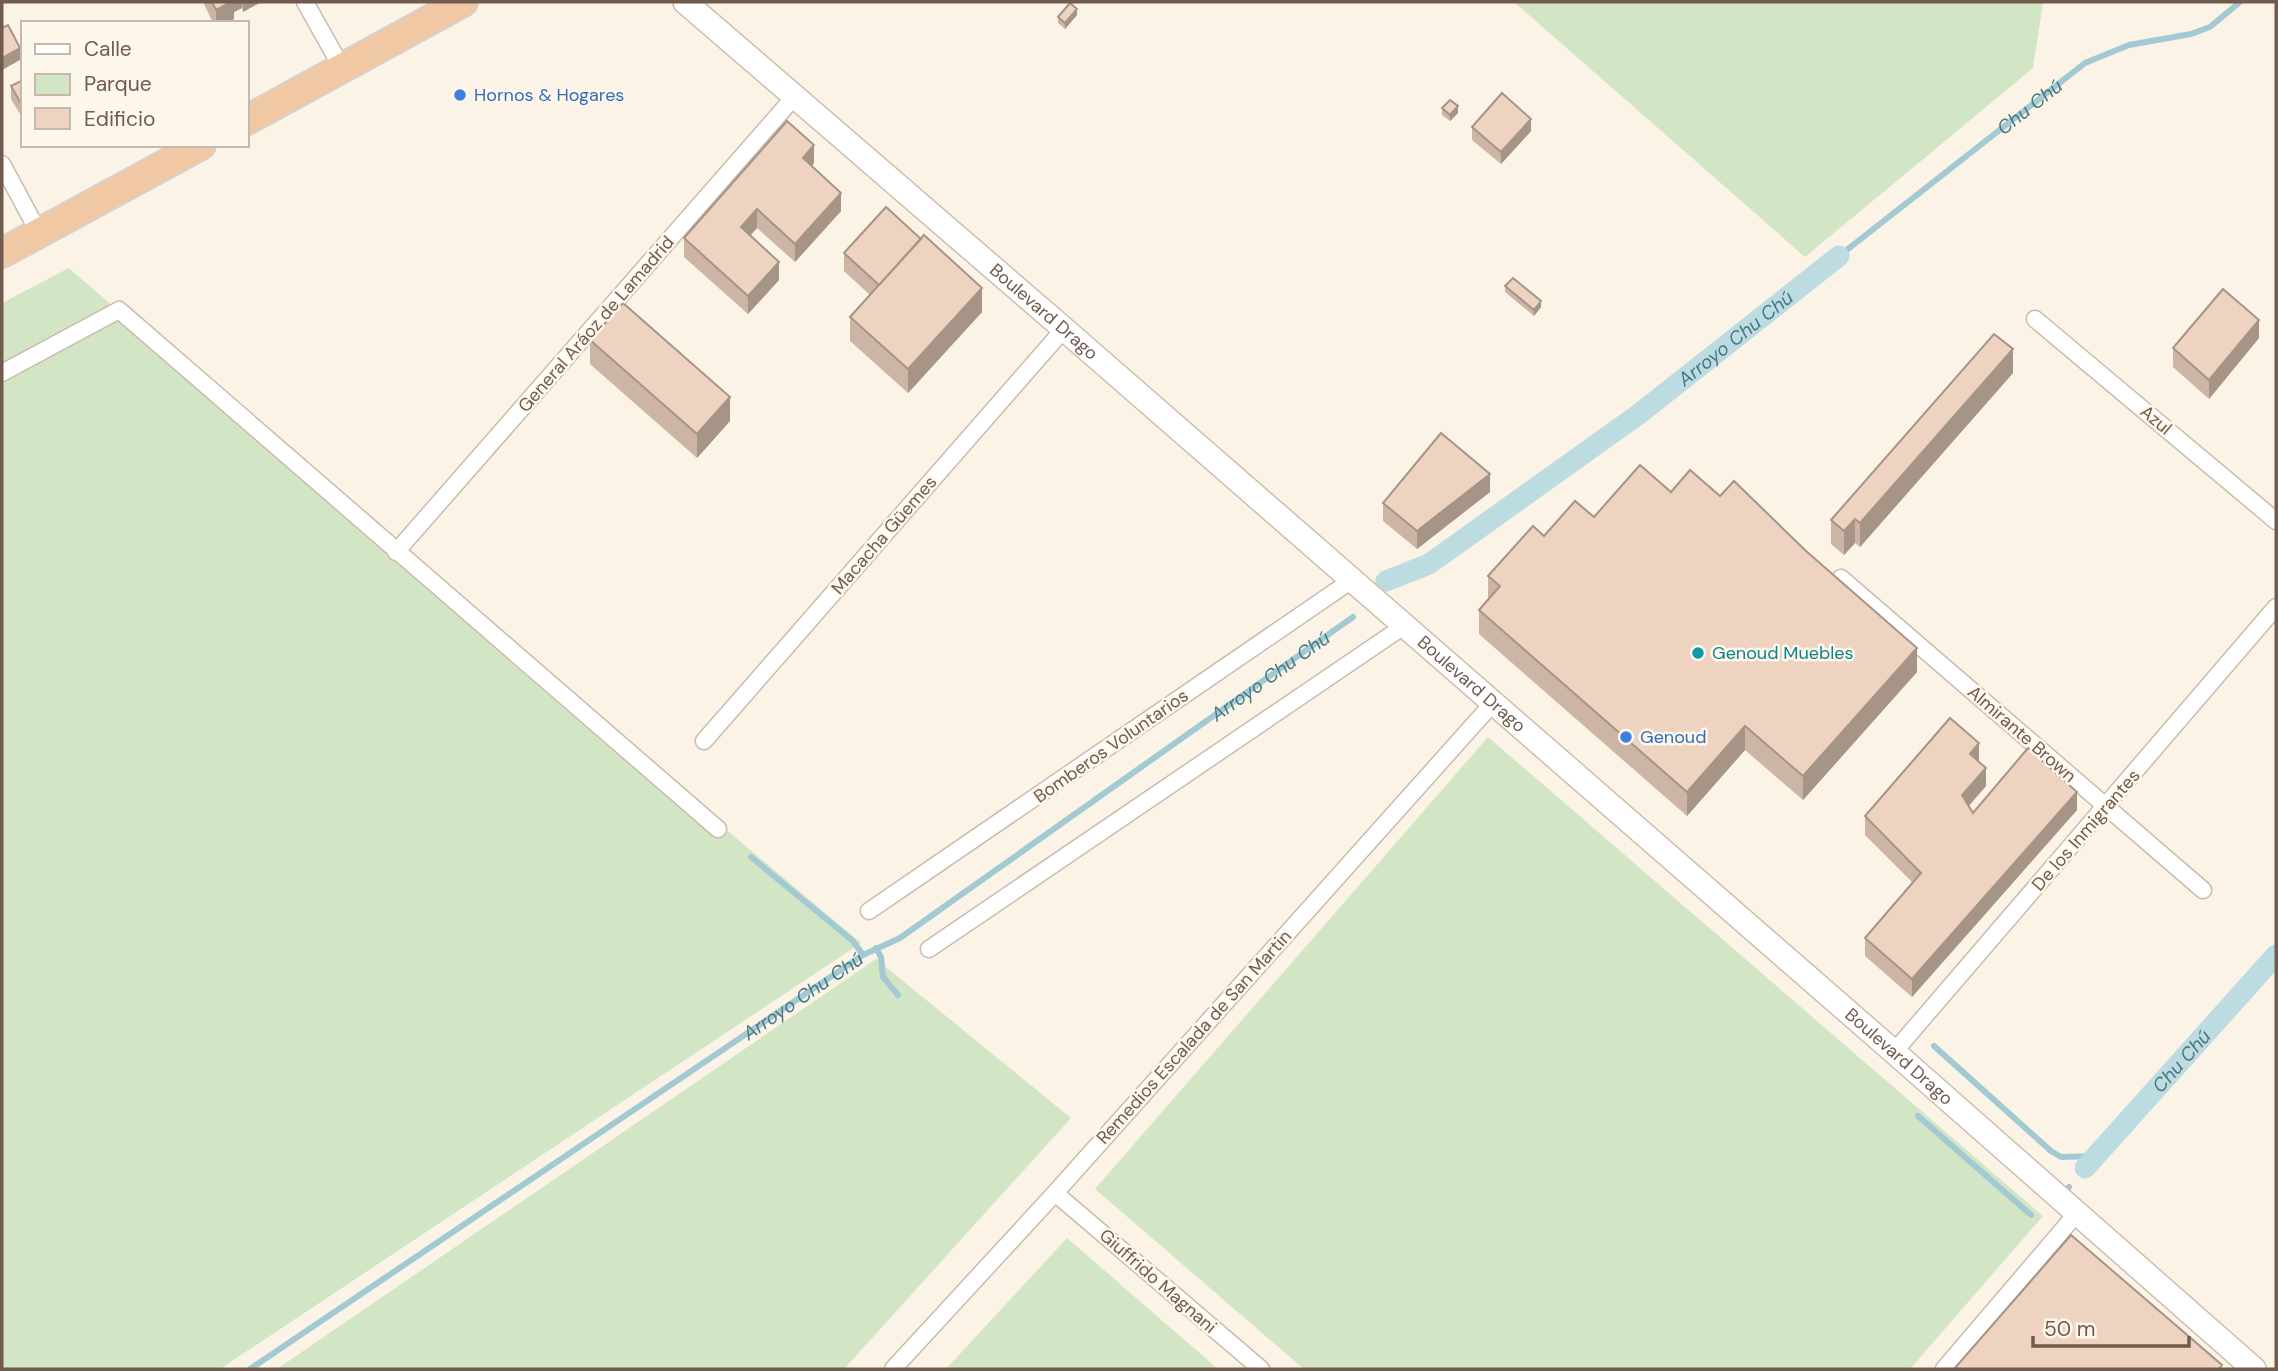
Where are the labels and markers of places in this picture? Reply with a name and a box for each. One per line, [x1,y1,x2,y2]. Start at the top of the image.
place label: Hornos & Hogares [474,83,624,107]
marker: Hornos & Hogares [452,87,468,103]
place label: Genoud Muebles [1712,641,1853,665]
marker: Genoud Muebles [1690,645,1706,661]
place label: Genoud [1640,725,1706,749]
marker: Genoud [1618,729,1634,745]

